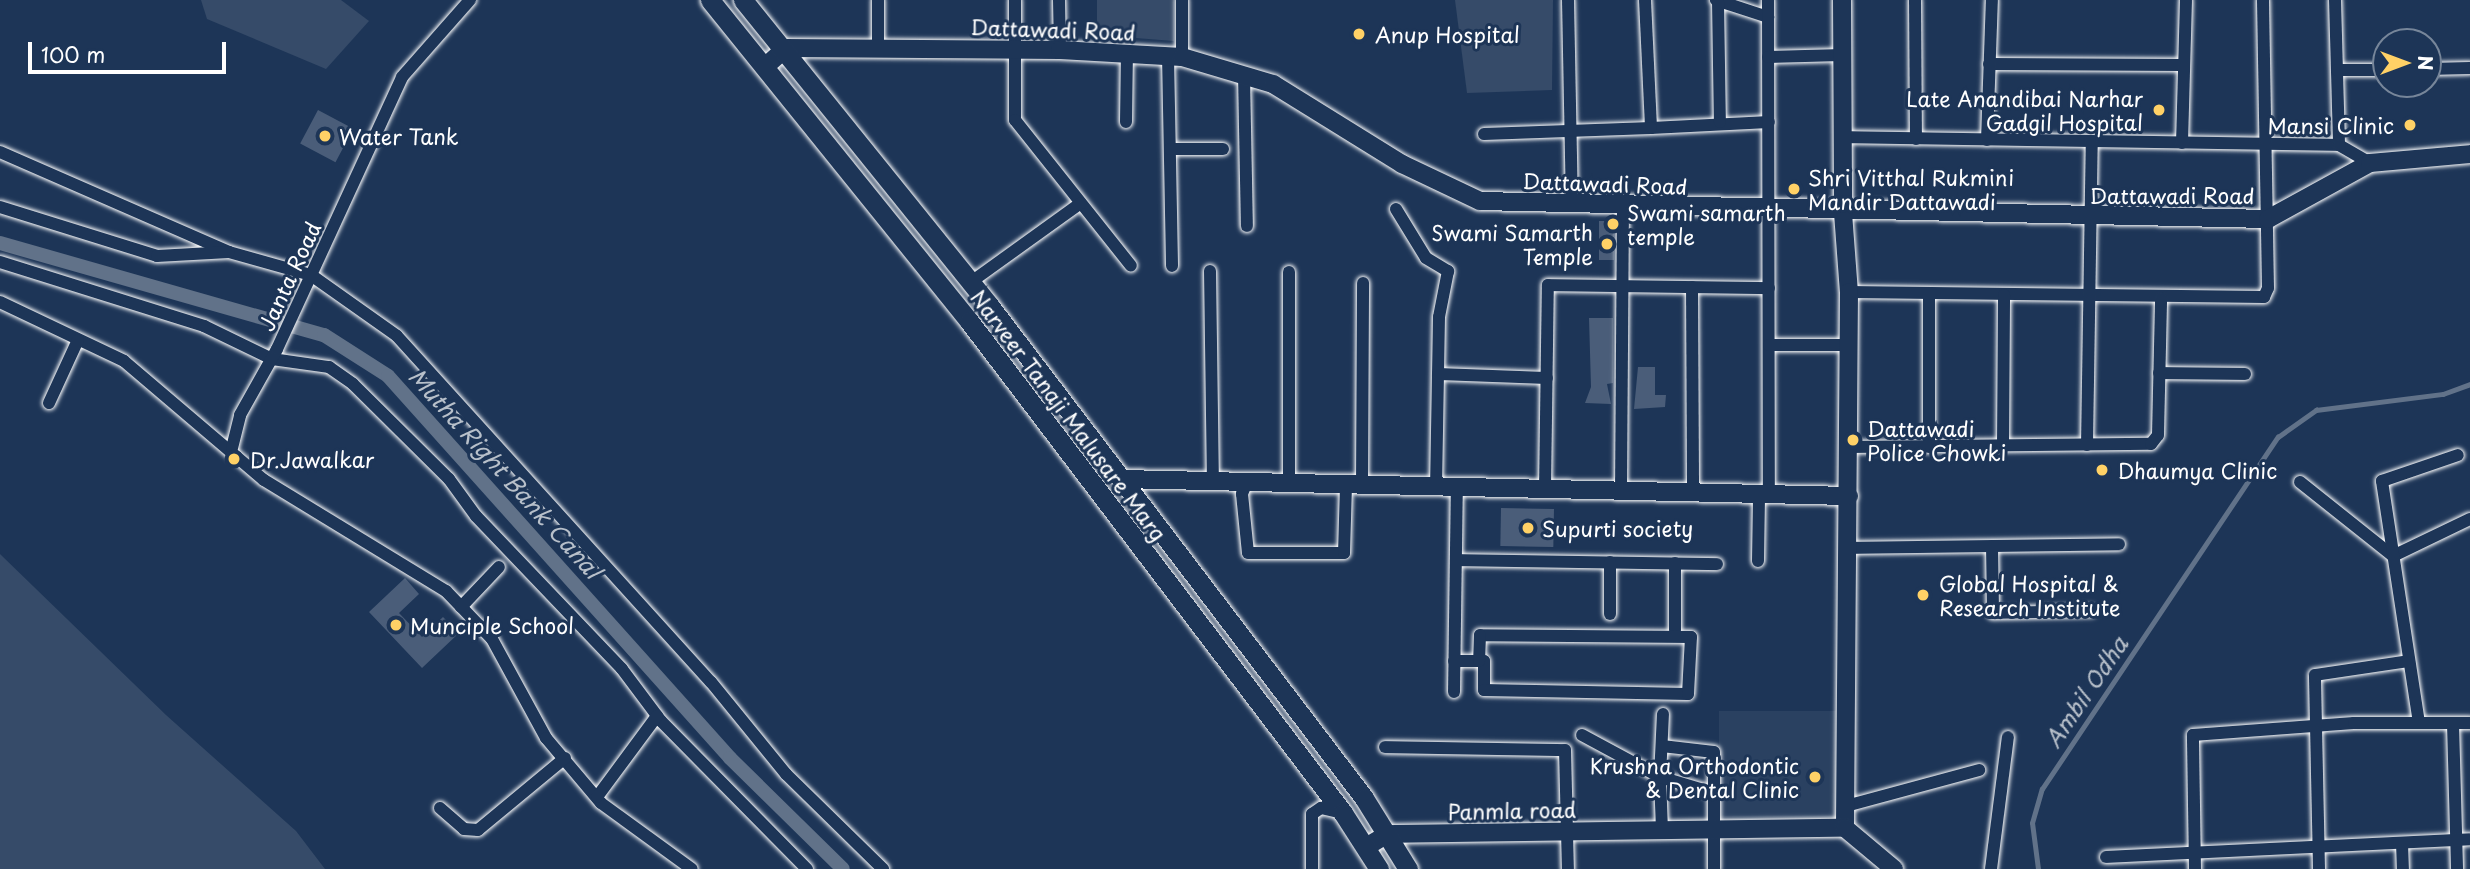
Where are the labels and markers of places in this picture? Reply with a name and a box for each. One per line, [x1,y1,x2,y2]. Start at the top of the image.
place label: Anup Hospital [1375,21,1519,47]
marker: Anup Hospital [1349,24,1369,44]
place label: Late Anandibai Narhar Gadgil Hospital [1908,85,2143,135]
marker: Late Anandibai Narhar Gadgil Hospital [2149,100,2169,120]
place label: Mansi Clinic [2270,112,2394,138]
marker: Mansi Clinic [2400,115,2420,135]
place label: Water Tank [339,123,459,149]
marker: Water Tank [317,128,333,144]
place label: Shri Vitthal Rukmini Mandir Dattawadi [1808,164,2013,214]
marker: Shri Vitthal Rukmini Mandir Dattawadi [1786,181,1802,197]
place label: Swami samarth temple [1627,199,1787,249]
marker: Swami samarth temple [1605,216,1621,232]
place label: Swami Samarth Temple [1430,219,1593,269]
marker: Swami Samarth Temple [1599,236,1615,252]
place label: Dattawadi Police Chowki [1867,415,2007,465]
marker: Dattawadi Police Chowki [1845,432,1861,448]
place label: Dr.Jawalkar [250,446,374,472]
marker: Dr.Jawalkar [224,449,244,469]
place label: Dhaumya Clinic [2118,457,2278,483]
marker: Dhaumya Clinic [2092,460,2112,480]
place label: Supurti society [1542,515,1695,541]
marker: Supurti society [1520,520,1536,536]
place label: Global Hospital & Research Institute [1939,570,2121,620]
marker: Global Hospital & Research Institute [1913,585,1933,605]
place label: Munciple School [410,612,575,638]
marker: Munciple School [388,617,404,633]
place label: Krushna Orthodontic & Dental Clinic [1590,752,1799,802]
marker: Krushna Orthodontic & Dental Clinic [1805,767,1825,787]

